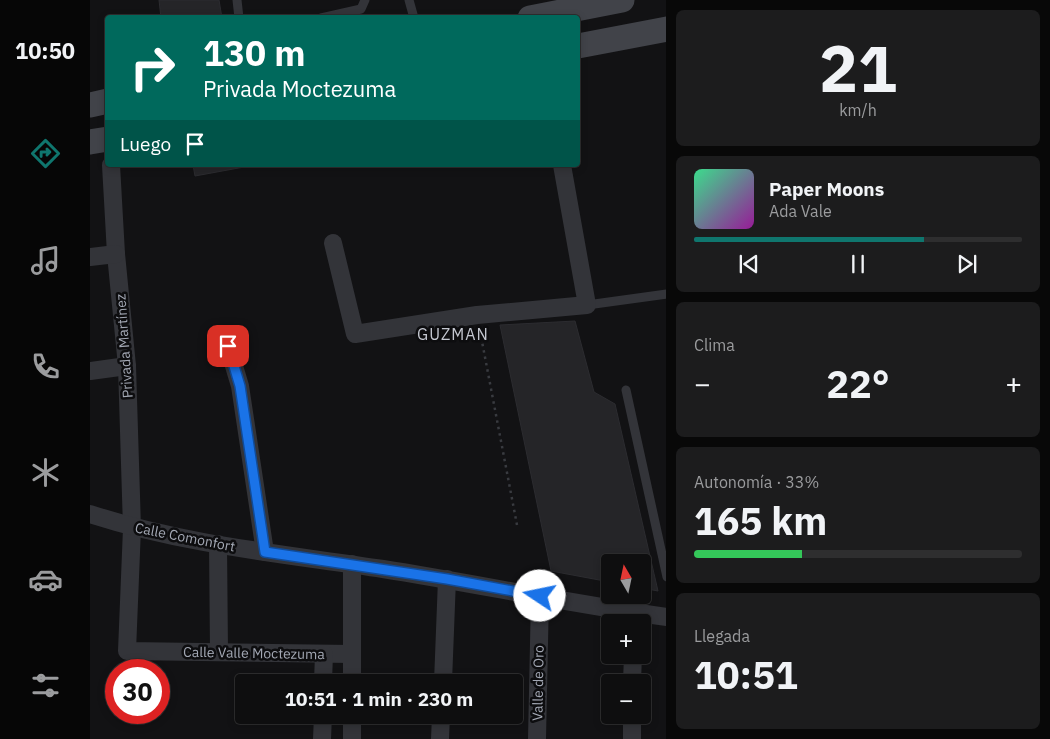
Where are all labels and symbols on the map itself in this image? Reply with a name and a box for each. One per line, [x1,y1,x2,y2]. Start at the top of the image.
street label: Privada Martínez [111,293,137,399]
district label: GUZMAN [417,324,489,344]
pin [207,325,249,367]
street label: Calle Comonfort [133,518,237,556]
north arrow [601,554,651,604]
position arrow [513,569,565,621]
street label: Calle Valle Moctezuma [183,643,326,663]
street label: Valle de Oro [528,645,548,721]
speed limit sign: 30 [105,659,170,724]

